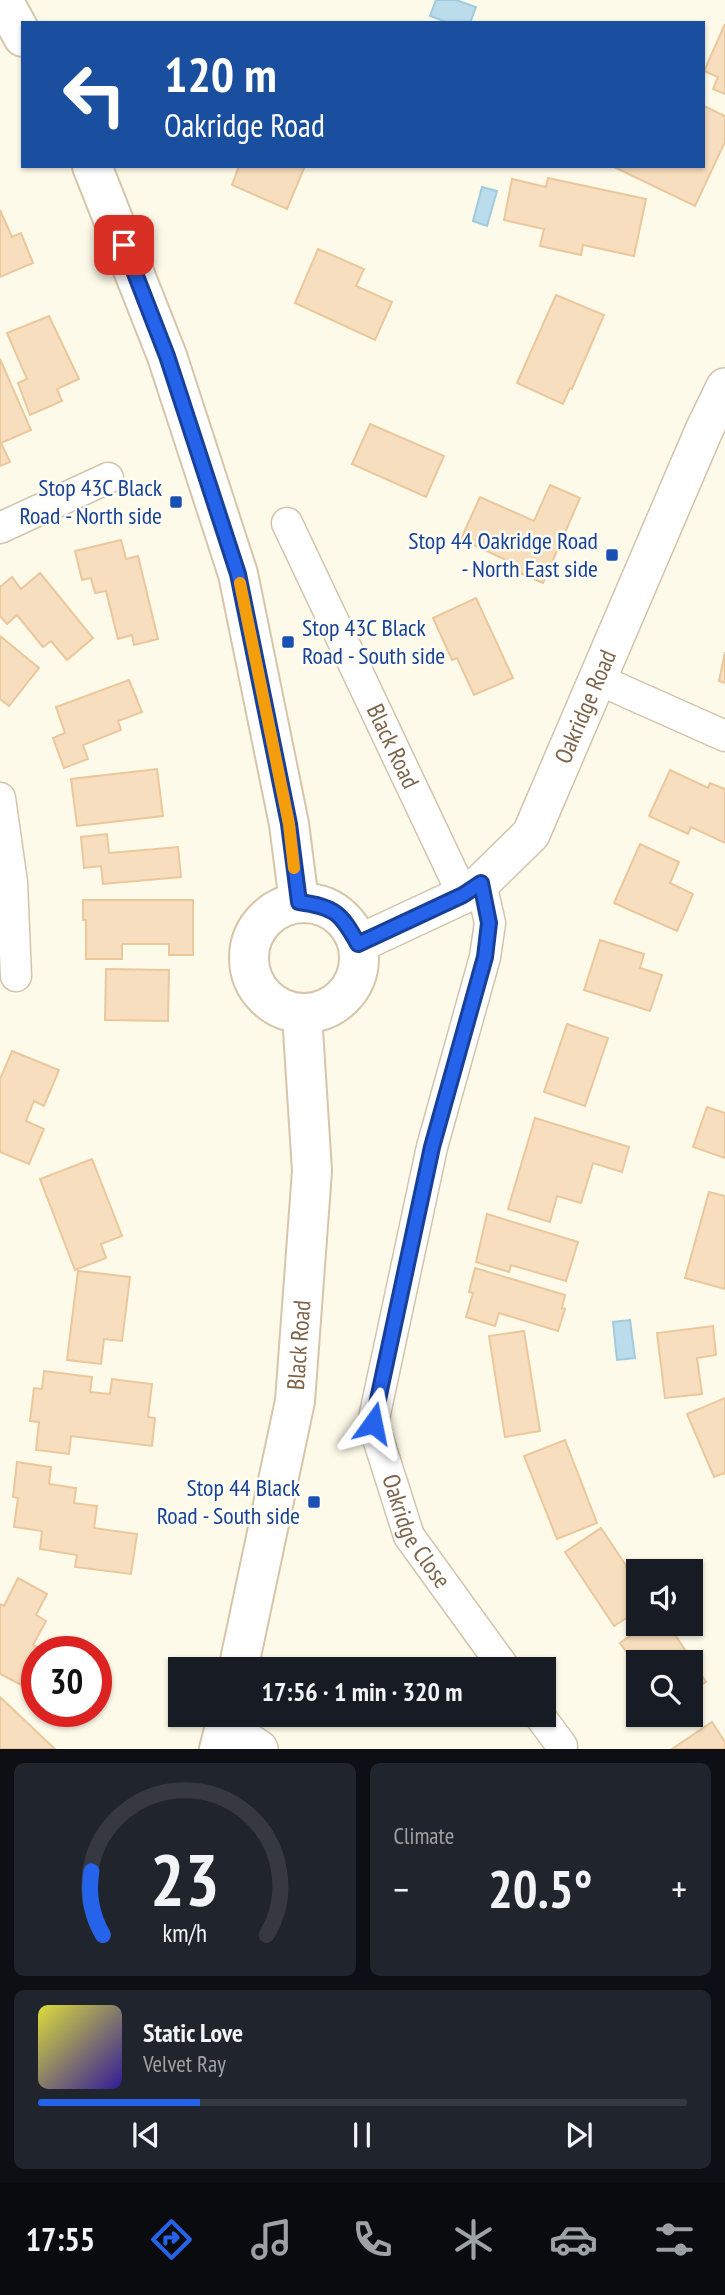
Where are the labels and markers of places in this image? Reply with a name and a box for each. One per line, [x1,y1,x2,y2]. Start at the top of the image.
pin [94,215,154,275]
place label: Stop 43C Black Road - North side [19,472,163,531]
marker: Stop 43C Black Road - North side [168,494,184,510]
place label: Stop 44 Oakridge Road - North East side [408,525,598,584]
marker: Stop 44 Oakridge Road - North East side [604,547,620,563]
place label: Stop 43C Black Road - South side [302,612,445,671]
marker: Stop 43C Black Road - South side [280,634,296,650]
place label: Stop 44 Black Road - South side [157,1472,301,1531]
marker: Stop 44 Black Road - South side [306,1494,322,1510]

